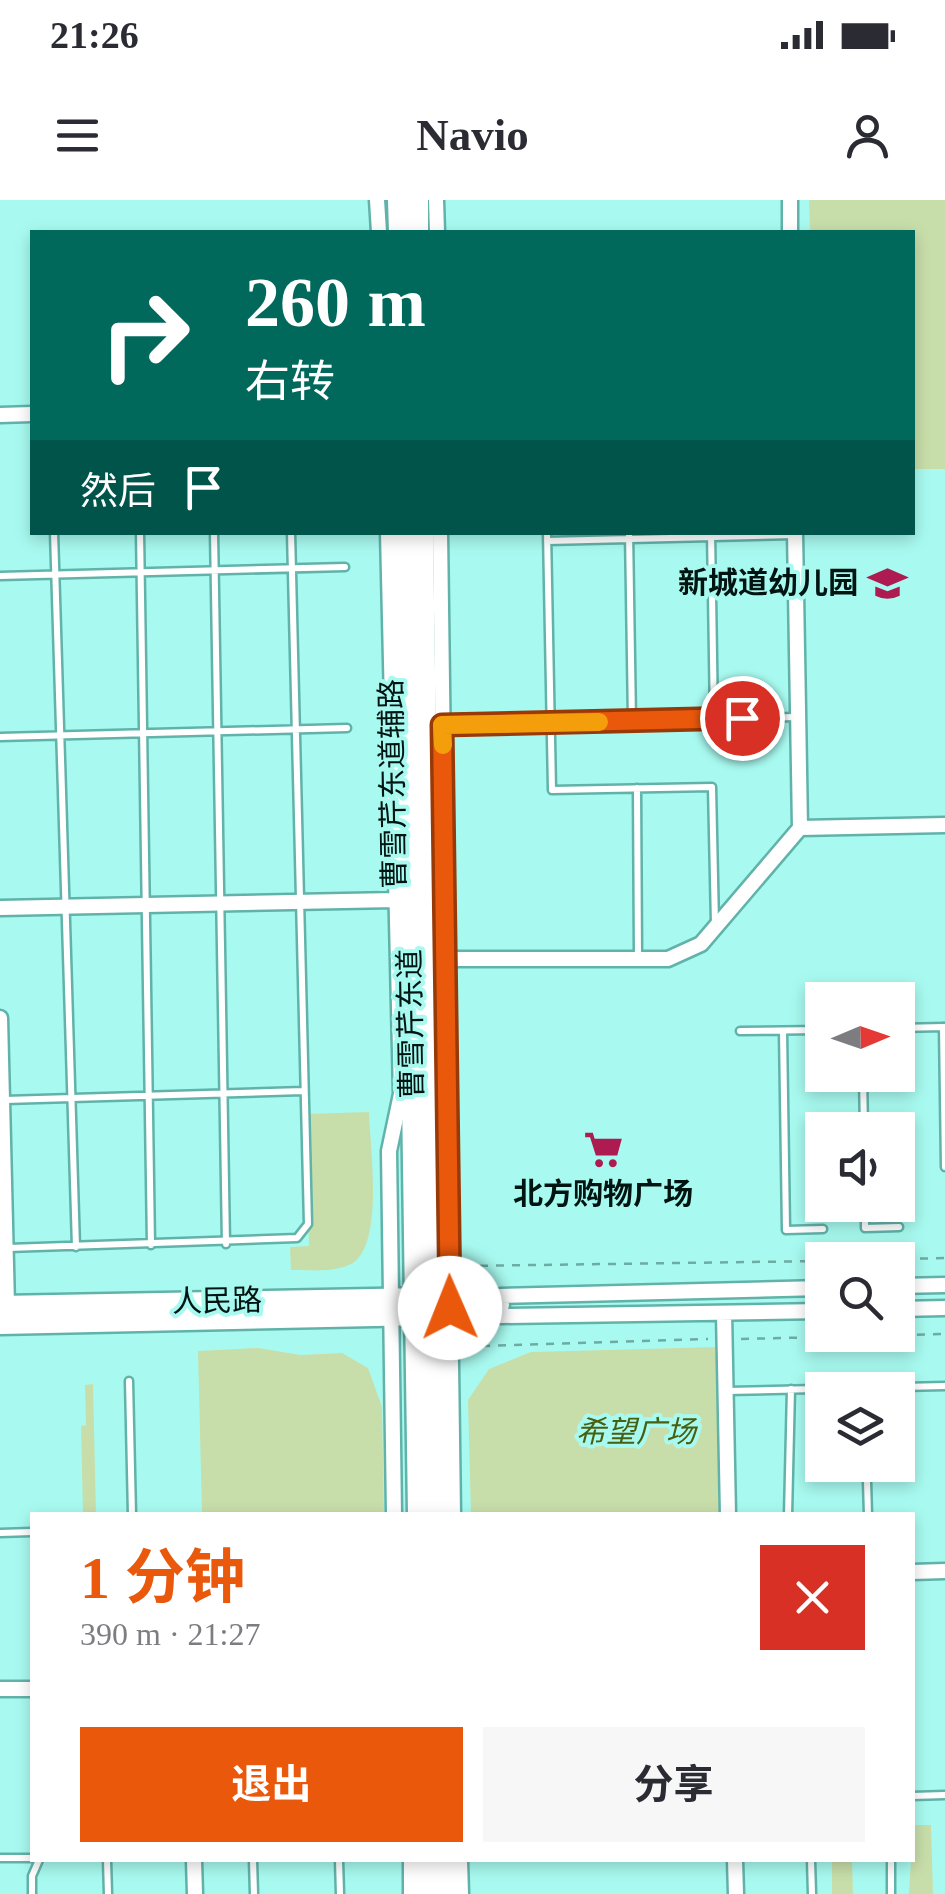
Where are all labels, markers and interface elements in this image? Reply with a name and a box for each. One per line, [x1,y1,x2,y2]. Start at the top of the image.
text: 21:26 [50,14,139,56]
icon: menu [50,108,105,163]
icon: person [840,108,895,163]
text: Navio [416,110,529,160]
text: 260 m [245,264,426,341]
icon: right [80,270,210,400]
text: 右转 [245,357,335,407]
icon: arrive [176,460,231,515]
text: 然后 [80,470,156,512]
school or university icon: 新城道幼儿园 [867,562,909,604]
place label: 新城道幼儿园 [678,566,858,599]
pin [700,676,785,761]
street label: 曹雪芹东道辅路 [374,679,411,889]
icon: arrive [715,691,770,746]
street label: 曹雪芹东道 [393,949,428,1099]
north arrow [805,982,915,1092]
map controls [805,982,915,1482]
button: sound [805,1112,915,1222]
supermarket icon: 北方购物广场 [582,1129,624,1171]
place label: 北方购物广场 [513,1177,693,1210]
button: search [805,1242,915,1352]
position arrow [398,1256,502,1360]
street label: 人民路 [172,1283,262,1318]
button: layers [805,1372,915,1482]
park label: 希望广场 [576,1415,699,1448]
text: 1 分钟 [80,1545,245,1611]
button: close [760,1545,865,1650]
text: 390 m · 21:27 [80,1616,260,1652]
button: 退出 [80,1727,463,1842]
button: 分享 [483,1727,865,1842]

